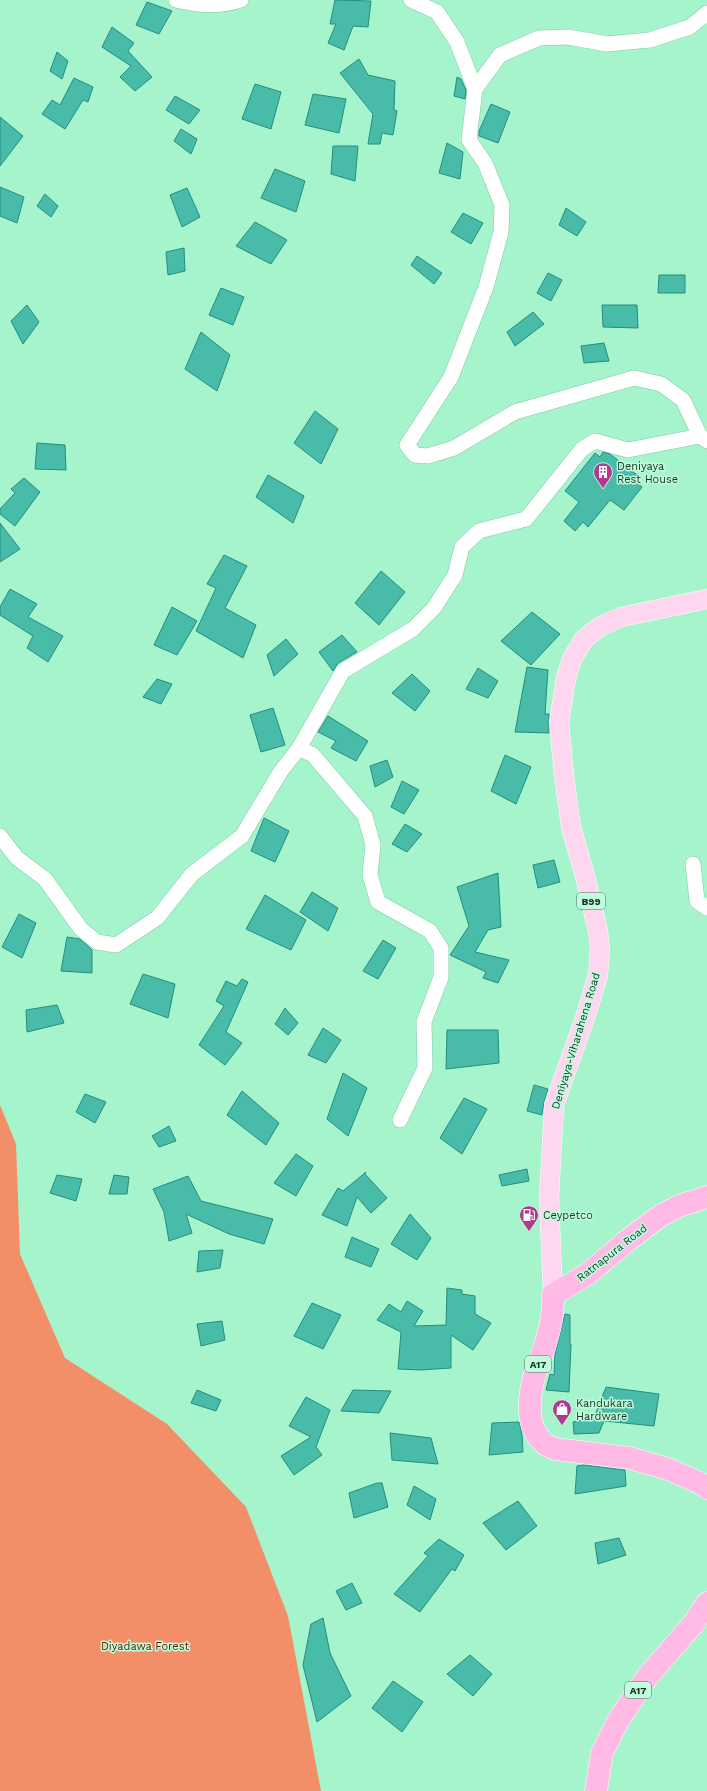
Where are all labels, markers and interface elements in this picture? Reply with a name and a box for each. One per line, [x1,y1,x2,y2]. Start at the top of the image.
place label: Deniyaya Rest House [617,460,678,486]
building icon: Deniyaya Rest House [592,461,614,489]
road number: B99 [577,893,605,909]
street label: Deniyaya-Viharahena Road [549,971,603,1111]
fuel station icon: Ceypetco [518,1204,540,1232]
place label: Ceypetco [543,1209,593,1222]
street label: Ratnapura Road [574,1222,650,1284]
road number: A17 [525,1356,551,1372]
place label: Kandukara Hardware [576,1397,633,1423]
shop icon: Kandukara Hardware [551,1398,573,1426]
park label: Diyadawa Forest [101,1640,189,1653]
road number: A17 [625,1682,651,1698]

